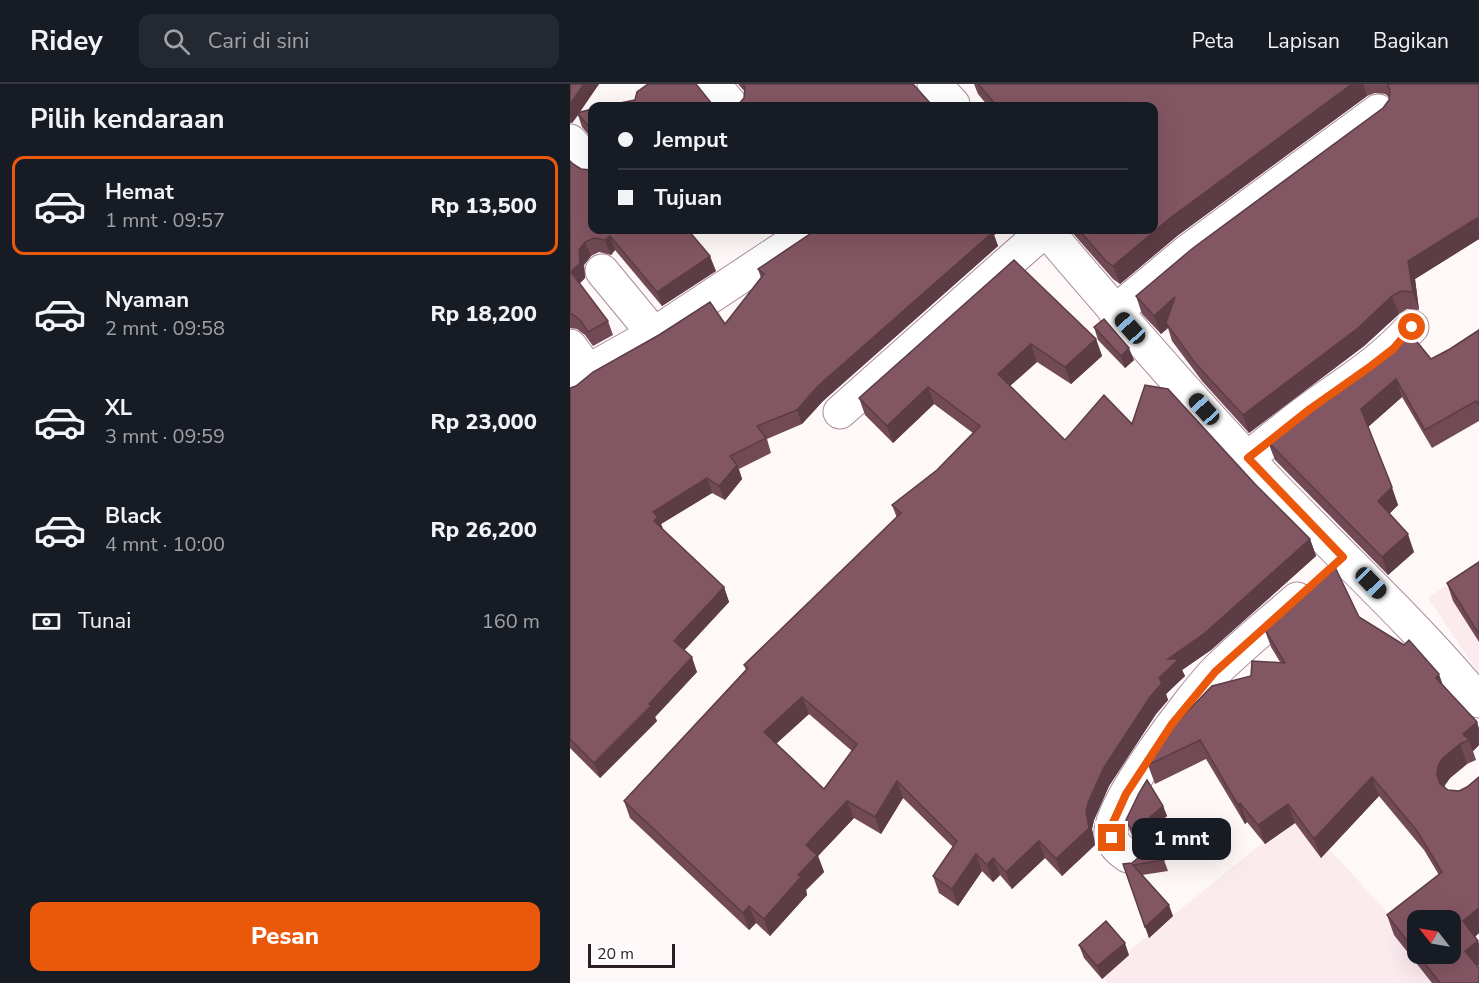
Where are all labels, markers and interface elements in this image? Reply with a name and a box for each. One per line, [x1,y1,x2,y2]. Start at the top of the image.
search box [139,14,559,68]
text: Ridey [30,22,103,60]
icon: search [160,25,193,58]
text: Cari di sini [208,26,309,56]
text: Peta [1192,27,1234,55]
text: Lapisan [1267,27,1340,55]
text: Bagikan [1373,27,1449,55]
text: Pilih kendaraan [30,101,224,138]
text: Jemput [654,125,727,155]
text: Hemat [105,177,174,207]
icon: car [33,179,87,233]
text: Tujuan [654,183,722,213]
text: Rp 13,500 [430,191,537,221]
text: 1 mnt · 09:57 [105,207,225,234]
text: Nyaman [105,285,189,315]
icon: car [33,287,87,341]
text: Rp 18,200 [430,299,537,329]
car [1111,309,1149,347]
route start [1398,313,1425,340]
text: 2 mnt · 09:58 [105,315,225,342]
car [1185,390,1223,428]
text: XL [105,393,132,423]
icon: car [33,395,87,449]
text: Rp 23,000 [430,407,537,437]
text: 3 mnt · 09:59 [105,423,225,450]
text: Black [105,501,161,531]
icon: car [33,503,87,557]
text: Rp 26,200 [430,515,537,545]
text: 4 mnt · 10:00 [105,531,225,558]
car [1352,564,1390,602]
icon: cash [30,605,63,638]
text: Tunai [78,606,131,636]
text: 160 m [482,608,540,635]
callout: 1 mnt [1133,817,1232,859]
route end [1098,824,1125,851]
text: 1 mnt [1154,825,1209,852]
button: Pesan [30,902,540,971]
north arrow [1407,910,1461,964]
map controls [1407,910,1461,964]
scale bar [588,941,675,968]
text: 20 m [597,943,634,965]

